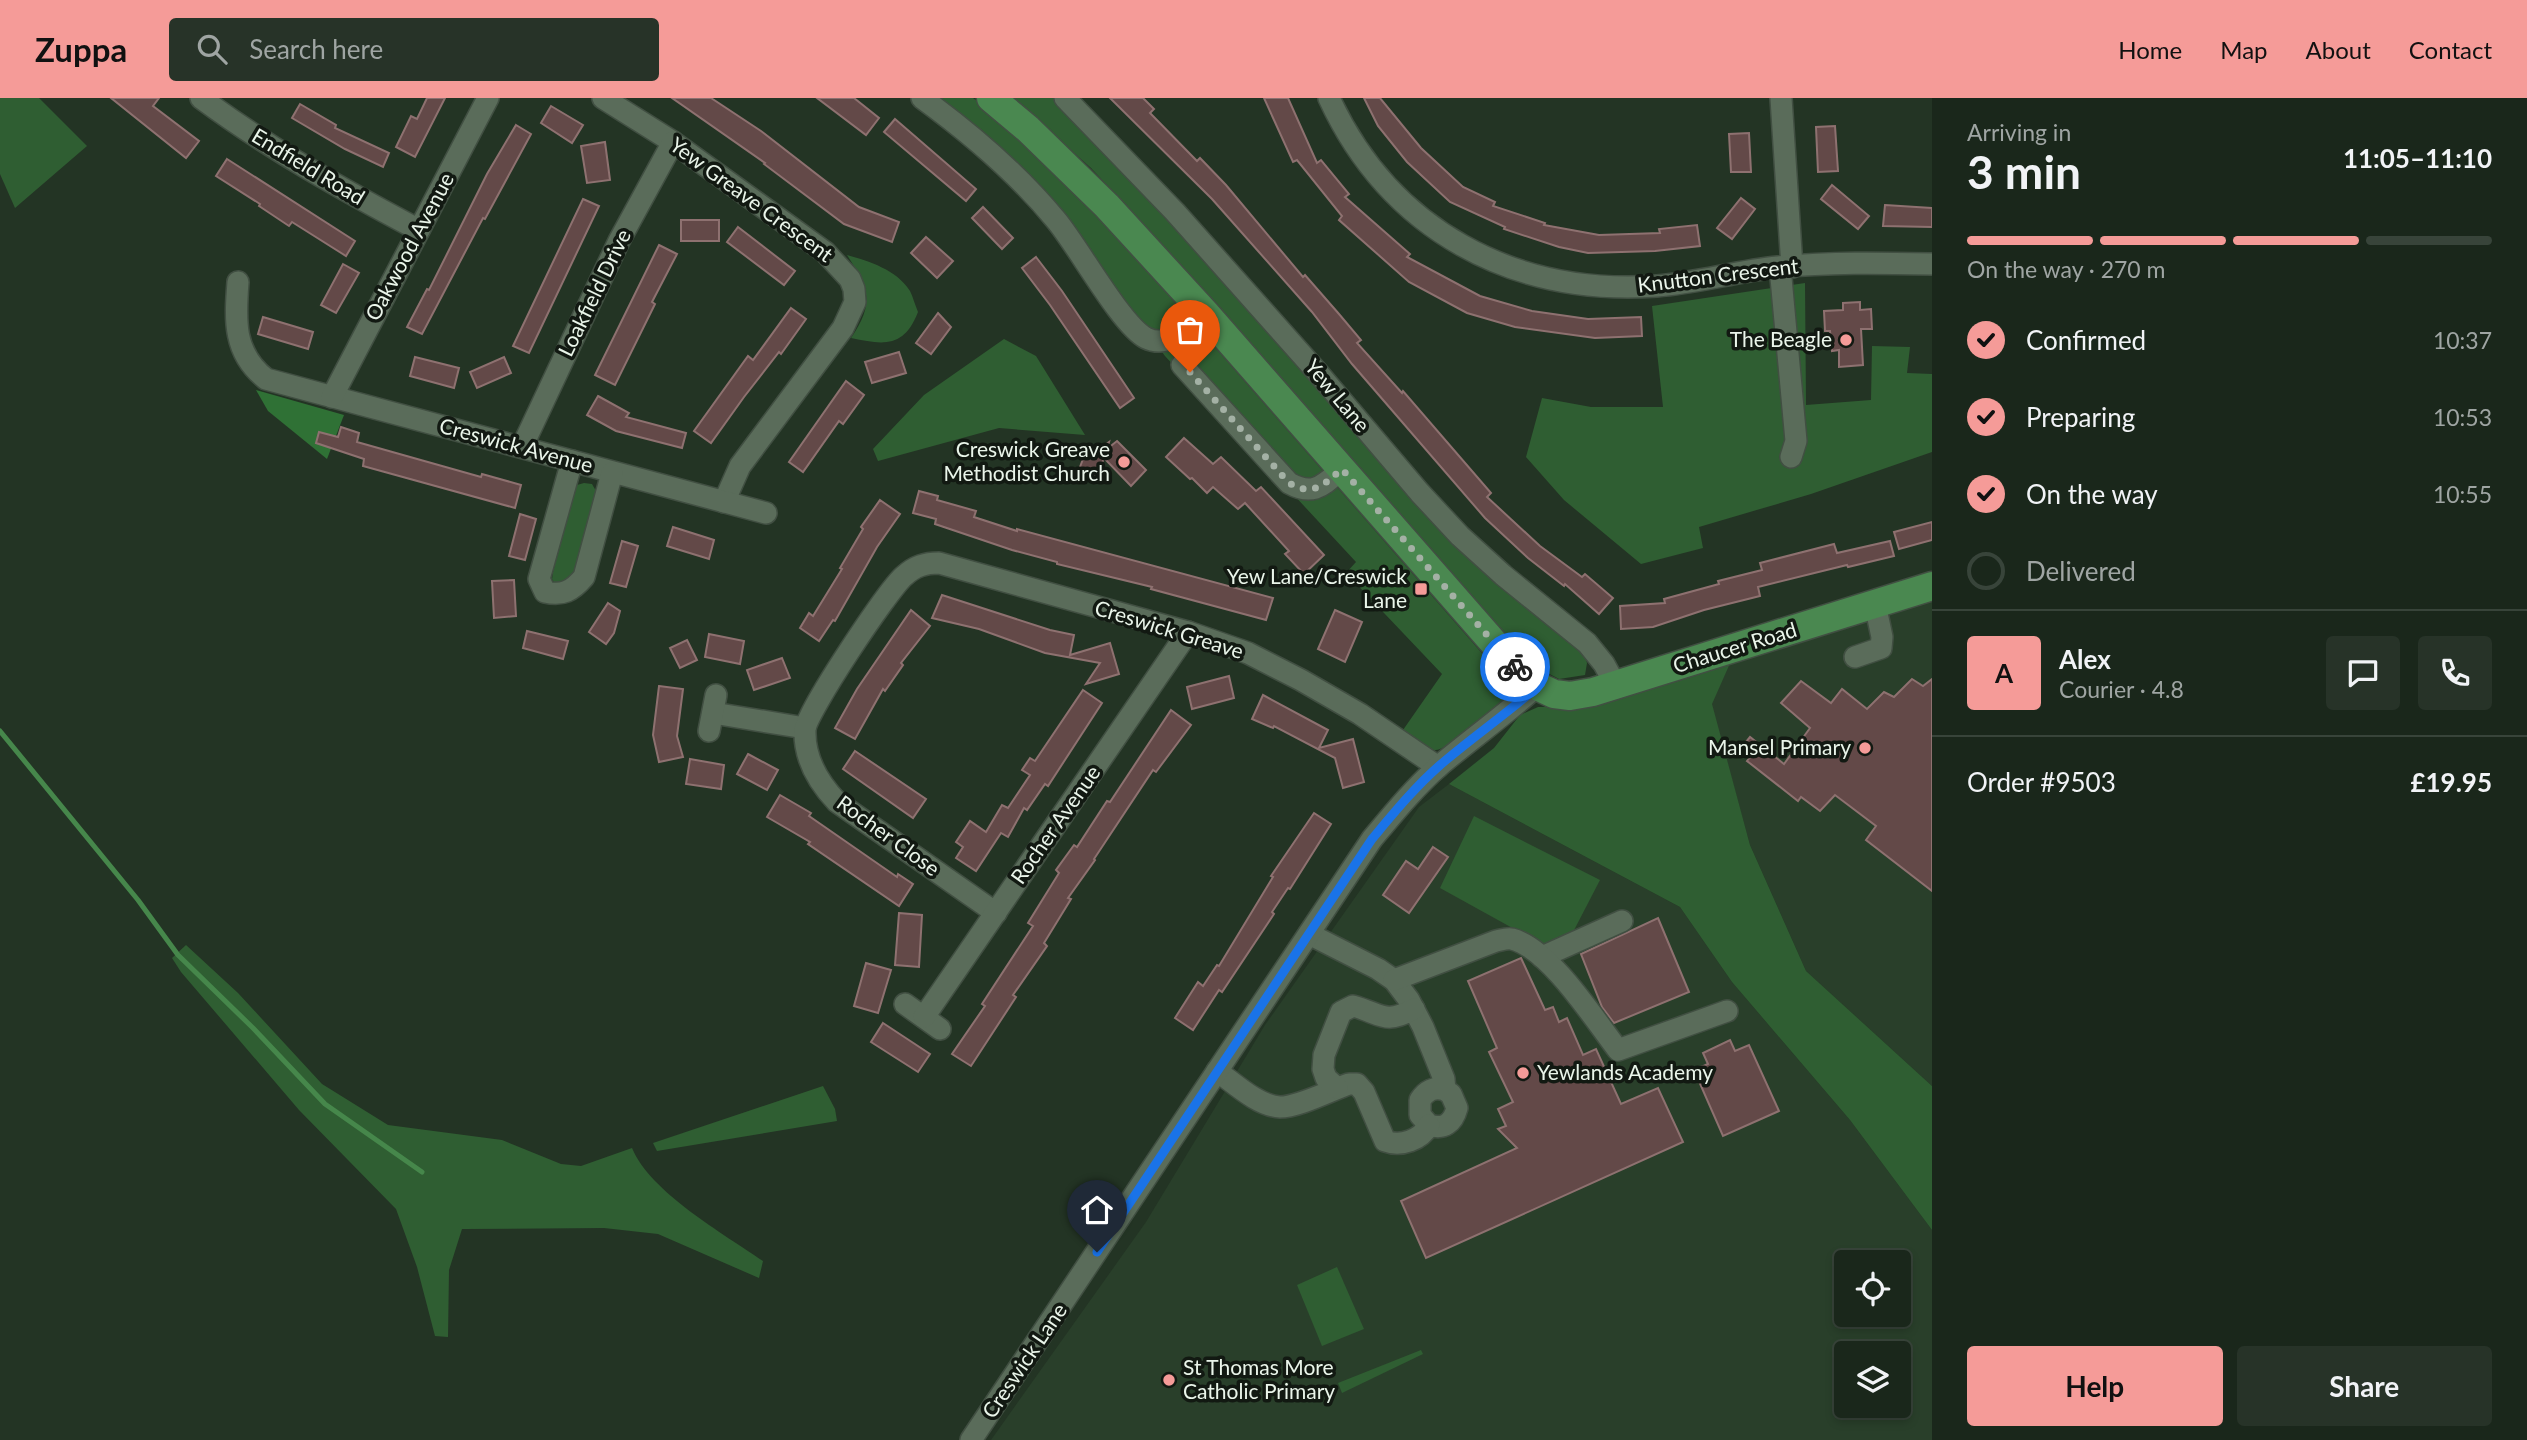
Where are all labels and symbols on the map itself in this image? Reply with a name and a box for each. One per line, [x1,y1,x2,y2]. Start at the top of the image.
street label: Endfield Road [248,122,370,209]
street label: Yew Greave Crescent [666,131,839,267]
street label: Oakwood Avenue [359,168,458,324]
street label: Loakfield Drive [552,225,635,360]
street label: Knutton Crescent [1636,252,1800,297]
pin [1160,300,1220,372]
place label: The Beagle [1730,326,1832,351]
marker: The Beagle [1838,332,1854,348]
street label: Yew Lane [1301,354,1376,436]
street label: Creswick Avenue [437,412,596,477]
place label: Creswick Greave Methodist Church [943,436,1110,485]
marker: Creswick Greave Methodist Church [1116,454,1132,470]
place label: Yew Lane/Creswick Lane [1227,563,1407,612]
marker: Yew Lane/Creswick Lane [1413,581,1429,597]
street label: Creswick Greave [1092,594,1247,663]
street label: Chaucer Road [1670,616,1799,677]
courier [1480,632,1550,702]
place label: Mansel Primary [1708,734,1851,759]
marker: Mansel Primary [1857,740,1873,756]
street label: Rocher Avenue [1005,760,1105,888]
street label: Rocher Close [833,789,945,880]
place label: Yewlands Academy [1537,1059,1713,1084]
marker: Yewlands Academy [1515,1065,1531,1081]
pin [1067,1180,1127,1252]
street label: Creswick Lane [976,1298,1071,1422]
place label: St Thomas More Catholic Primary [1183,1354,1335,1403]
marker: St Thomas More Catholic Primary [1161,1372,1177,1388]

